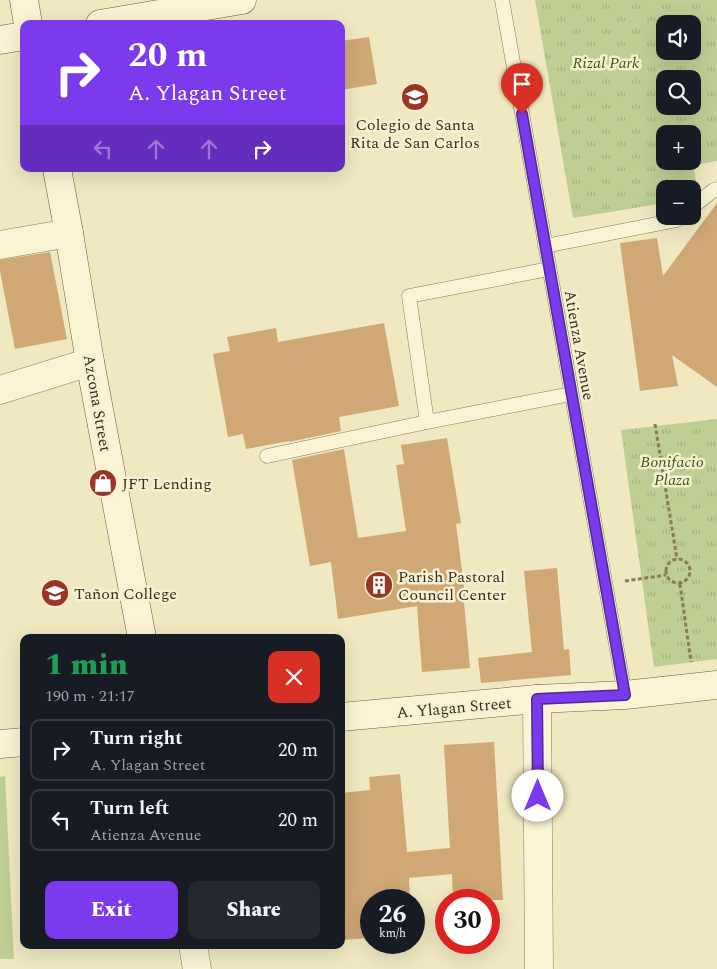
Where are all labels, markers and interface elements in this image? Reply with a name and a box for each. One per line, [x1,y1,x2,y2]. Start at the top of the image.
map controls [656,15,701,225]
button: sound [656,15,701,60]
text: 20 m [128,29,208,82]
icon: right [45,40,110,105]
park label: Rizal Park [572,51,640,75]
pin [501,63,543,114]
icon: arrive [508,70,536,98]
button: search [656,70,701,115]
text: A. Ylagan Street [128,77,287,110]
school or university icon: Colegio de Santa Rita de San Carlos [400,82,430,112]
place label: Colegio de Santa Rita de San Carlos [350,113,480,155]
button: + [656,125,701,170]
icon: left [89,135,117,163]
icon: ahead [142,135,170,163]
icon: ahead [195,135,223,163]
icon: right [248,135,276,163]
button: − [656,180,701,225]
street label: Atienza Avenue [558,288,601,402]
street label: Azcona Street [77,353,117,454]
park label: Bonifacio Plaza [640,450,704,492]
shop icon: JFT Lending [88,468,118,498]
place label: JFT Lending [122,472,212,496]
place label: Parish Pastoral Council Center [398,565,506,607]
building icon: Parish Pastoral Council Center [364,570,394,600]
school or university icon: Tañon College [40,578,70,608]
place label: Tañon College [74,582,177,606]
text: 1 min [45,642,128,688]
button: close [268,651,320,703]
text: 190 m · 21:17 [45,684,135,708]
street label: A. Ylagan Street [396,691,513,725]
text: Turn right [90,724,183,753]
icon: right [47,736,75,764]
text: 20 m [278,736,318,765]
text: A. Ylagan Street [90,753,205,777]
position arrow [511,769,563,821]
text: Turn left [90,794,169,823]
icon: left [47,806,75,834]
text: 20 m [278,806,318,835]
text: Atienza Avenue [90,823,202,847]
button: Exit [45,881,178,939]
button: Share [188,881,320,939]
speed limit sign: 30 [435,889,500,954]
text: 26 [378,896,407,934]
text: km/h [379,924,406,943]

